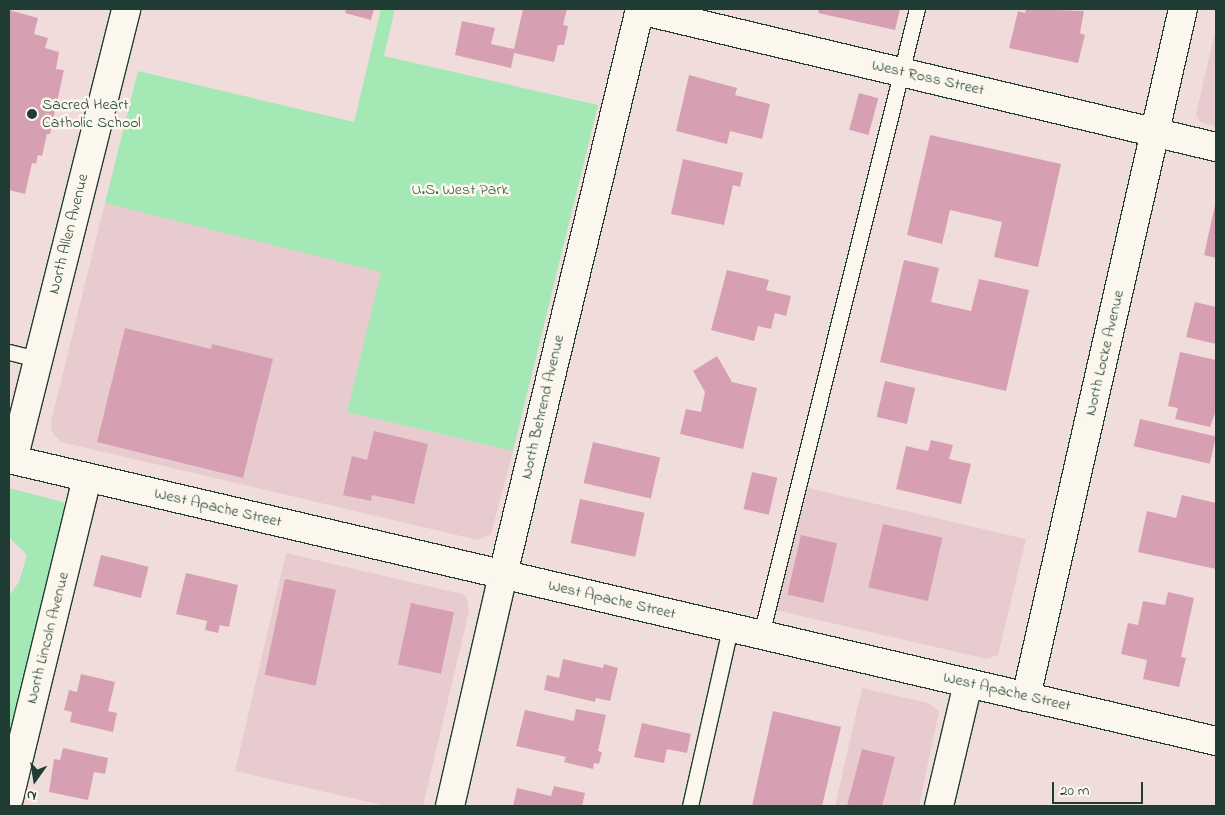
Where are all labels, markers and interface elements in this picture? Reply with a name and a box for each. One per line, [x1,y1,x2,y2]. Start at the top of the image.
street label: West Ross Street [870,56,986,100]
place label: Sacred Heart Catholic School [42,95,141,133]
marker: Sacred Heart Catholic School [26,108,38,120]
street label: North Allen Avenue [45,172,93,296]
park label: U.S. West Park [412,180,508,200]
street label: North Locke Avenue [1081,288,1129,418]
street label: North Behrend Avenue [517,333,569,481]
street label: West Apache Street [152,484,284,532]
street label: North Lincoln Avenue [22,570,74,706]
street label: West Apache Street [546,576,678,624]
street label: West Apache Street [941,668,1073,716]
north arrow [10,755,60,805]
scale bar [1055,772,1146,804]
text: 20 m [1060,780,1089,802]
text: N [25,784,38,806]

